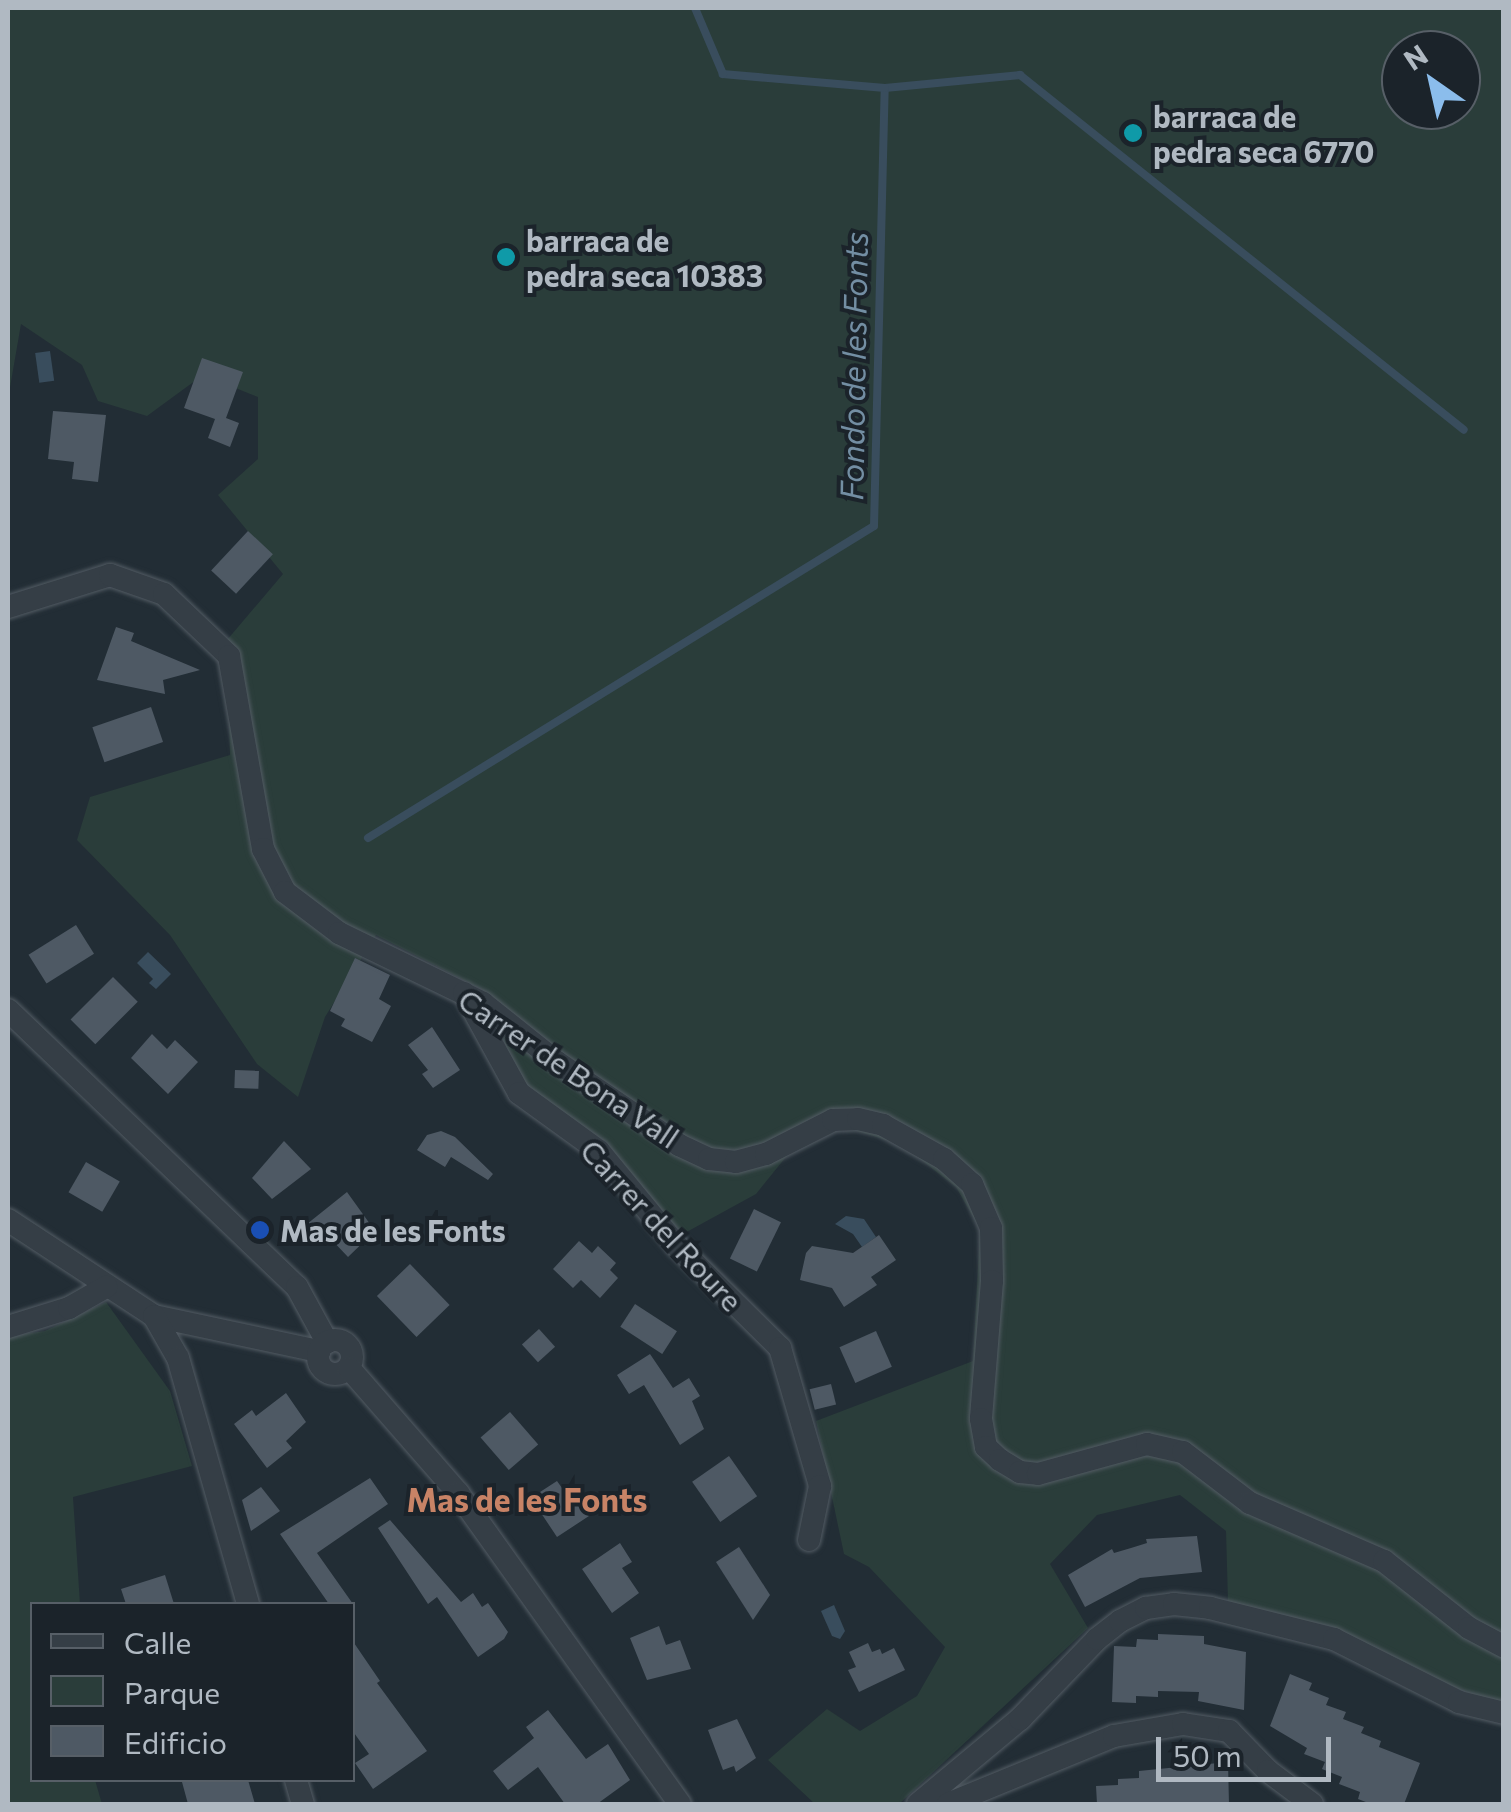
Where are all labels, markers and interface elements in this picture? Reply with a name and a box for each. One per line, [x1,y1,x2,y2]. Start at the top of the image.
north arrow [1381,30,1481,130]
text: N [1397,37,1434,77]
place label: barraca de pedra seca 6770 [1153,98,1375,168]
marker: barraca de pedra seca 6770 [1122,122,1144,144]
place label: barraca de pedra seca 10383 [526,222,763,292]
water label: Fondo de les Fonts [831,231,875,501]
marker: barraca de pedra seca 10383 [495,246,517,268]
street label: Carrer de Bona Vall [452,981,686,1155]
street label: Carrer del Roure [574,1132,750,1318]
place label: Mas de les Fonts [280,1212,506,1248]
marker: Mas de les Fonts [249,1219,271,1241]
district label: Mas de les Fonts [407,1480,647,1518]
legend [30,1602,355,1782]
text: Calle [124,1623,191,1660]
text: Parque [124,1673,220,1710]
scale bar [1161,1717,1336,1779]
text: Edificio [124,1723,227,1760]
text: 50 m [1173,1736,1242,1773]

